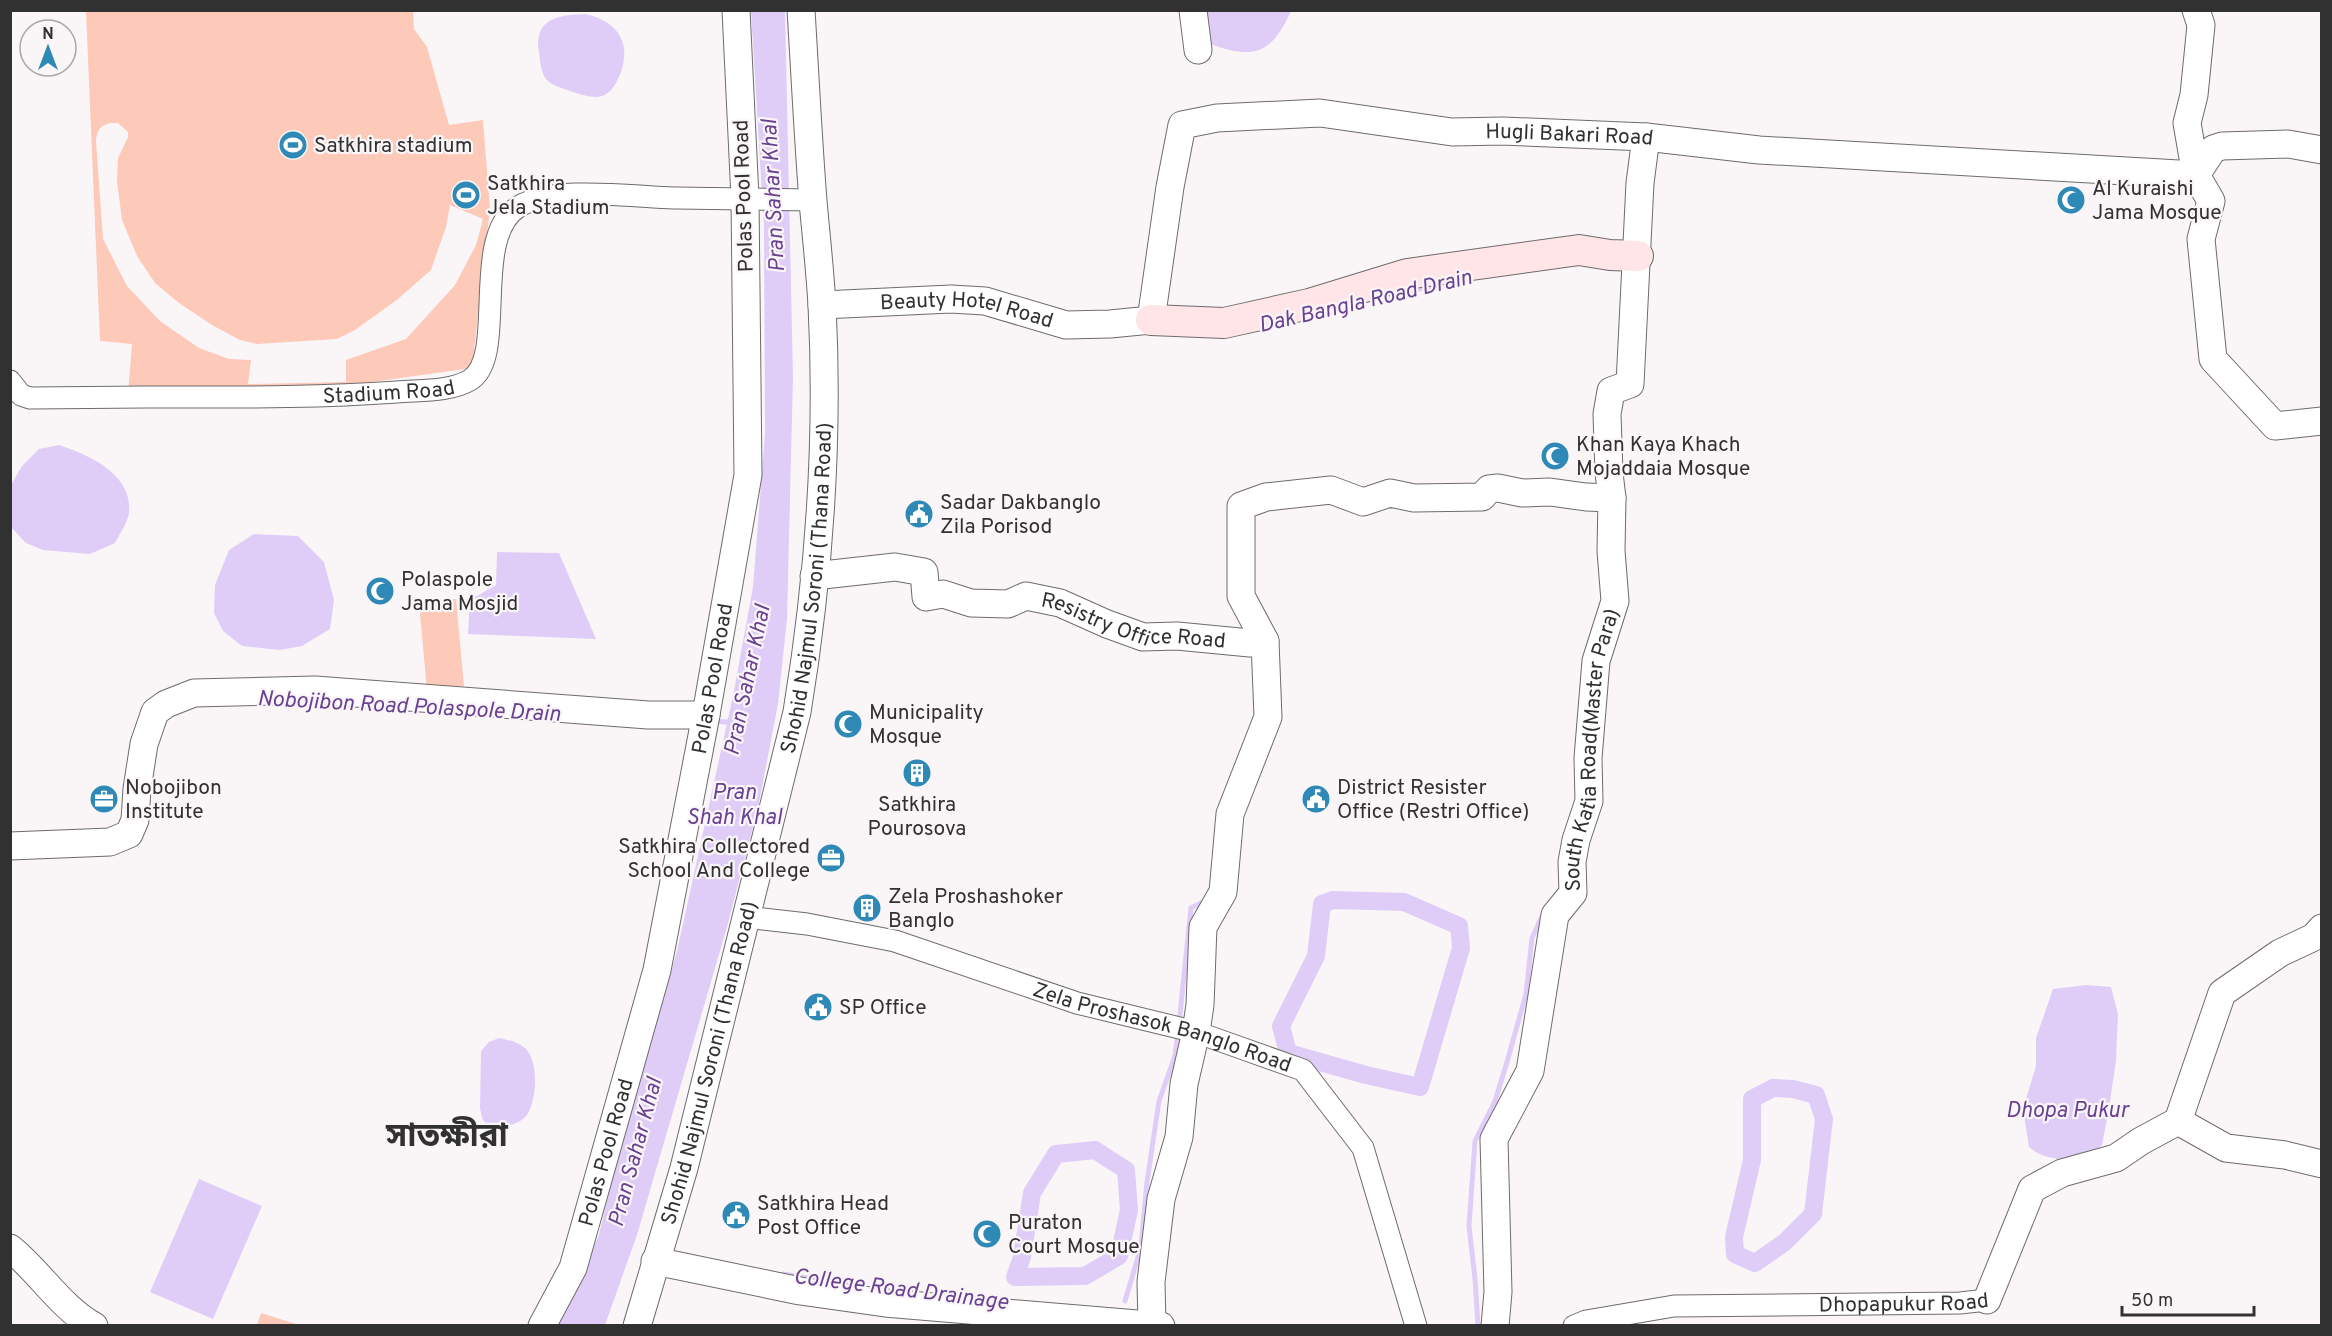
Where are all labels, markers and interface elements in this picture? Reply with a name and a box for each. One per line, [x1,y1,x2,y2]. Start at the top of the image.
north arrow [18,18,78,78]
text: N [42,25,54,45]
water label: Pran Sahar Khal [757,117,792,273]
street label: Polas Pool Road [728,119,761,273]
street label: Hugli Bakari Road [1485,119,1655,153]
sports icon: Satkhira stadium [277,129,309,161]
place label: Satkhira stadium [314,133,473,160]
place label: Satkhira Jela Stadium [487,171,610,222]
place label: Al Kuraishi Jama Mosque [2092,176,2222,227]
sports icon: Satkhira Jela Stadium [450,179,482,211]
mosque icon: Al Kuraishi Jama Mosque [2055,184,2087,216]
water label: Dak Bangla Road Drain [1256,265,1475,340]
street label: Beauty Hotel Road [879,287,1056,336]
street label: Stadium Road [322,375,457,411]
street label: Shohid Najmul Soroni (Thana Road) [775,422,839,757]
place label: Khan Kaya Khach Mojaddaia Mosque [1576,432,1750,483]
mosque icon: Khan Kaya Khach Mojaddaia Mosque [1539,440,1571,472]
place label: Sadar Dakbanglo Zila Porisod [940,490,1101,541]
public building icon: Sadar Dakbanglo Zila Porisod [903,498,935,530]
place label: Polaspole Jama Mosjid [401,567,518,618]
mosque icon: Polaspole Jama Mosjid [364,575,396,607]
street label: Resistry Office Road [1039,587,1227,656]
street label: Polas Pool Road [687,601,740,756]
water label: Pran Sahar Khal [719,601,778,758]
street label: South Katia Road(Master Para) [1559,605,1627,892]
water label: Nobojibon Road Polaspole Drain [257,686,561,729]
place label: Municipality Mosque [869,700,984,751]
mosque icon: Municipality Mosque [832,708,864,740]
building icon: Satkhira Pourosova [901,757,933,789]
place label: Nobojibon Institute [125,775,222,826]
place label: District Resister Office (Restri Office) [1337,775,1530,826]
water label: Pran Shah Khal [686,780,783,832]
office icon: Nobojibon Institute [88,783,120,815]
public building icon: District Resister Office (Restri Office) [1300,783,1332,815]
place label: Satkhira Pourosova [868,792,966,843]
place label: Satkhira Collectored School And College [618,834,810,885]
office icon: Satkhira Collectored School And College [815,842,847,874]
place label: Zela Proshashoker Banglo [888,884,1063,935]
building icon: Zela Proshashoker Banglo [851,892,883,924]
street label: Shohid Najmul Soroni (Thana Road) [656,898,765,1228]
street label: Zela Proshasok Banglo Road [1029,977,1295,1080]
public building icon: SP Office [802,991,834,1023]
place label: SP Office [839,995,927,1022]
water label: Pran Sahar Khal [604,1074,670,1230]
street label: Polas Pool Road [573,1076,641,1230]
water label: Dhopa Pukur [2006,1098,2130,1125]
district label: সাতক্ষীরা [385,1116,509,1159]
place label: Satkhira Head Post Office [757,1191,889,1242]
public building icon: Satkhira Head Post Office [720,1199,752,1231]
place label: Puraton Court Mosque [1008,1210,1140,1261]
mosque icon: Puraton Court Mosque [971,1218,1003,1250]
water label: College Road Drainage [792,1264,1010,1317]
scale bar [2122,1279,2254,1317]
street label: Dhopapukur Road [1819,1288,1990,1319]
text: 50 m [2131,1290,2173,1313]

